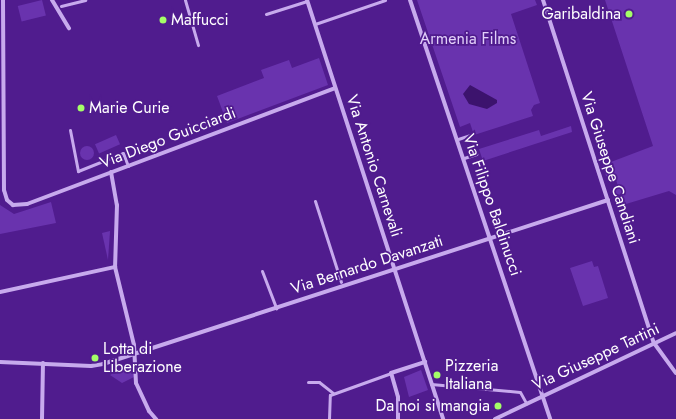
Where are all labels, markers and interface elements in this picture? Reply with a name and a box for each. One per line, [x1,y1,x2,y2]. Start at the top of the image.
place label: Garibaldina [541,4,621,24]
marker: Garibaldina [624,9,634,19]
place label: Maffucci [171,10,229,30]
marker: Maffucci [158,15,168,25]
park label: Armenia Films [420,29,516,49]
street label: Via Giuseppe Candiani [576,90,644,246]
street label: Via Antonio Carnevali [342,93,406,239]
place label: Marie Curie [89,98,170,118]
marker: Marie Curie [76,103,86,113]
street label: Via Diego Guicciardi [97,103,239,173]
street label: Via Filippo Baldinucci [459,132,525,278]
street label: Via Bernardo Davanzati [289,231,445,299]
street label: Via Giuseppe Tartini [530,319,662,395]
place label: Lotta di Liberazione [103,339,182,377]
marker: Lotta di Liberazione [90,353,100,363]
place label: Pizzeria Italiana [445,356,498,394]
marker: Pizzeria Italiana [432,370,442,380]
place label: Da noi si mangia [376,396,490,416]
marker: Da noi si mangia [493,401,503,411]

